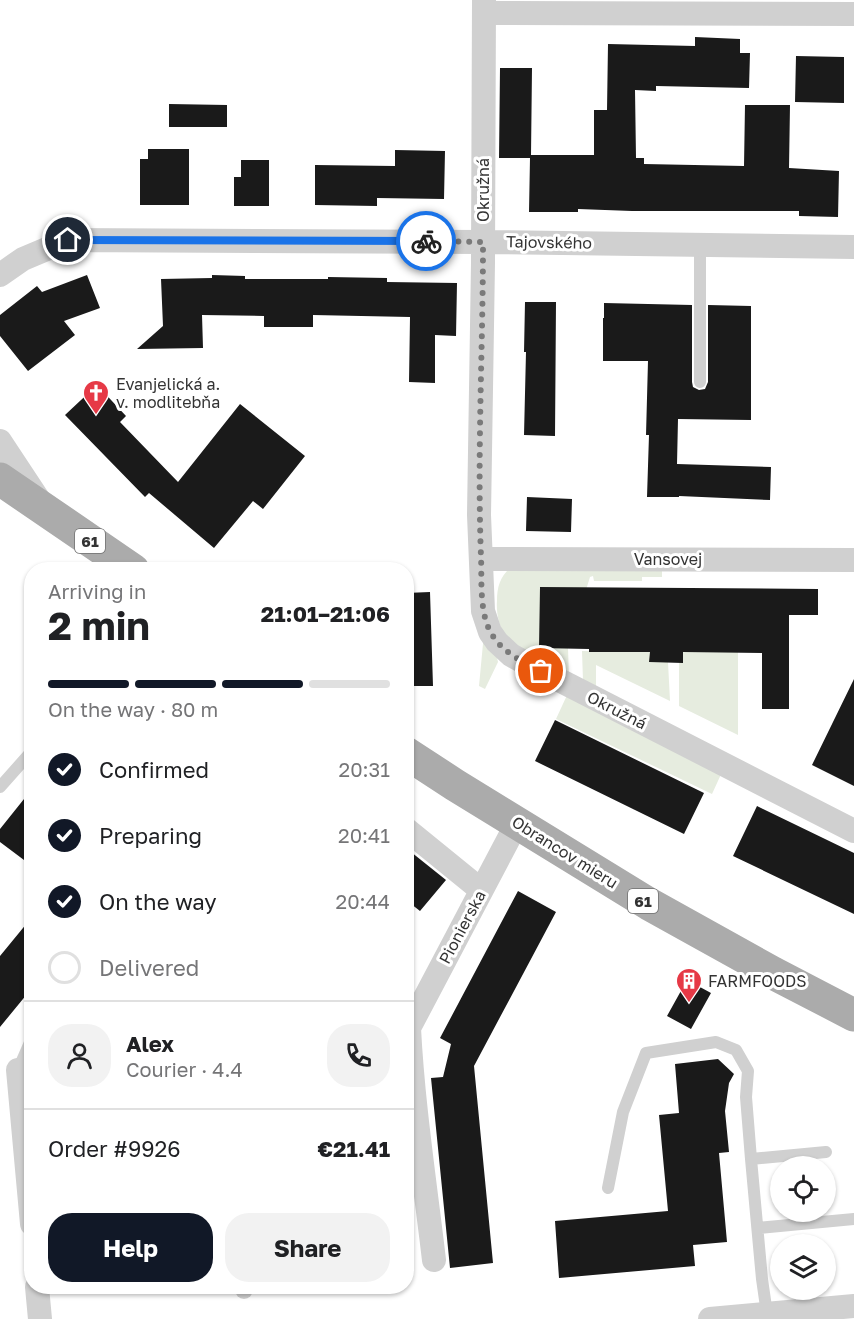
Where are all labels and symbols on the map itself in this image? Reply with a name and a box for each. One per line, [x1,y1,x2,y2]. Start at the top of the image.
street label: Okružná [473,158,493,222]
courier [396,211,456,271]
pin [42,214,93,265]
street label: Tajovského [506,231,592,253]
place label: Evanjelická a. v. modlitebňa [116,374,220,412]
church icon: Evanjelická a. v. modlitebňa [81,378,111,416]
road number: 61 [75,529,105,553]
street label: Vansovej [634,549,702,569]
pin [515,645,566,696]
street label: Okružná [584,687,650,733]
street label: Obrancov mieru [508,811,622,893]
street label: Pionierska [434,887,490,967]
road number: 61 [628,889,658,913]
building icon: FARMFOODS [674,966,704,1004]
place label: FARMFOODS [708,971,806,991]

